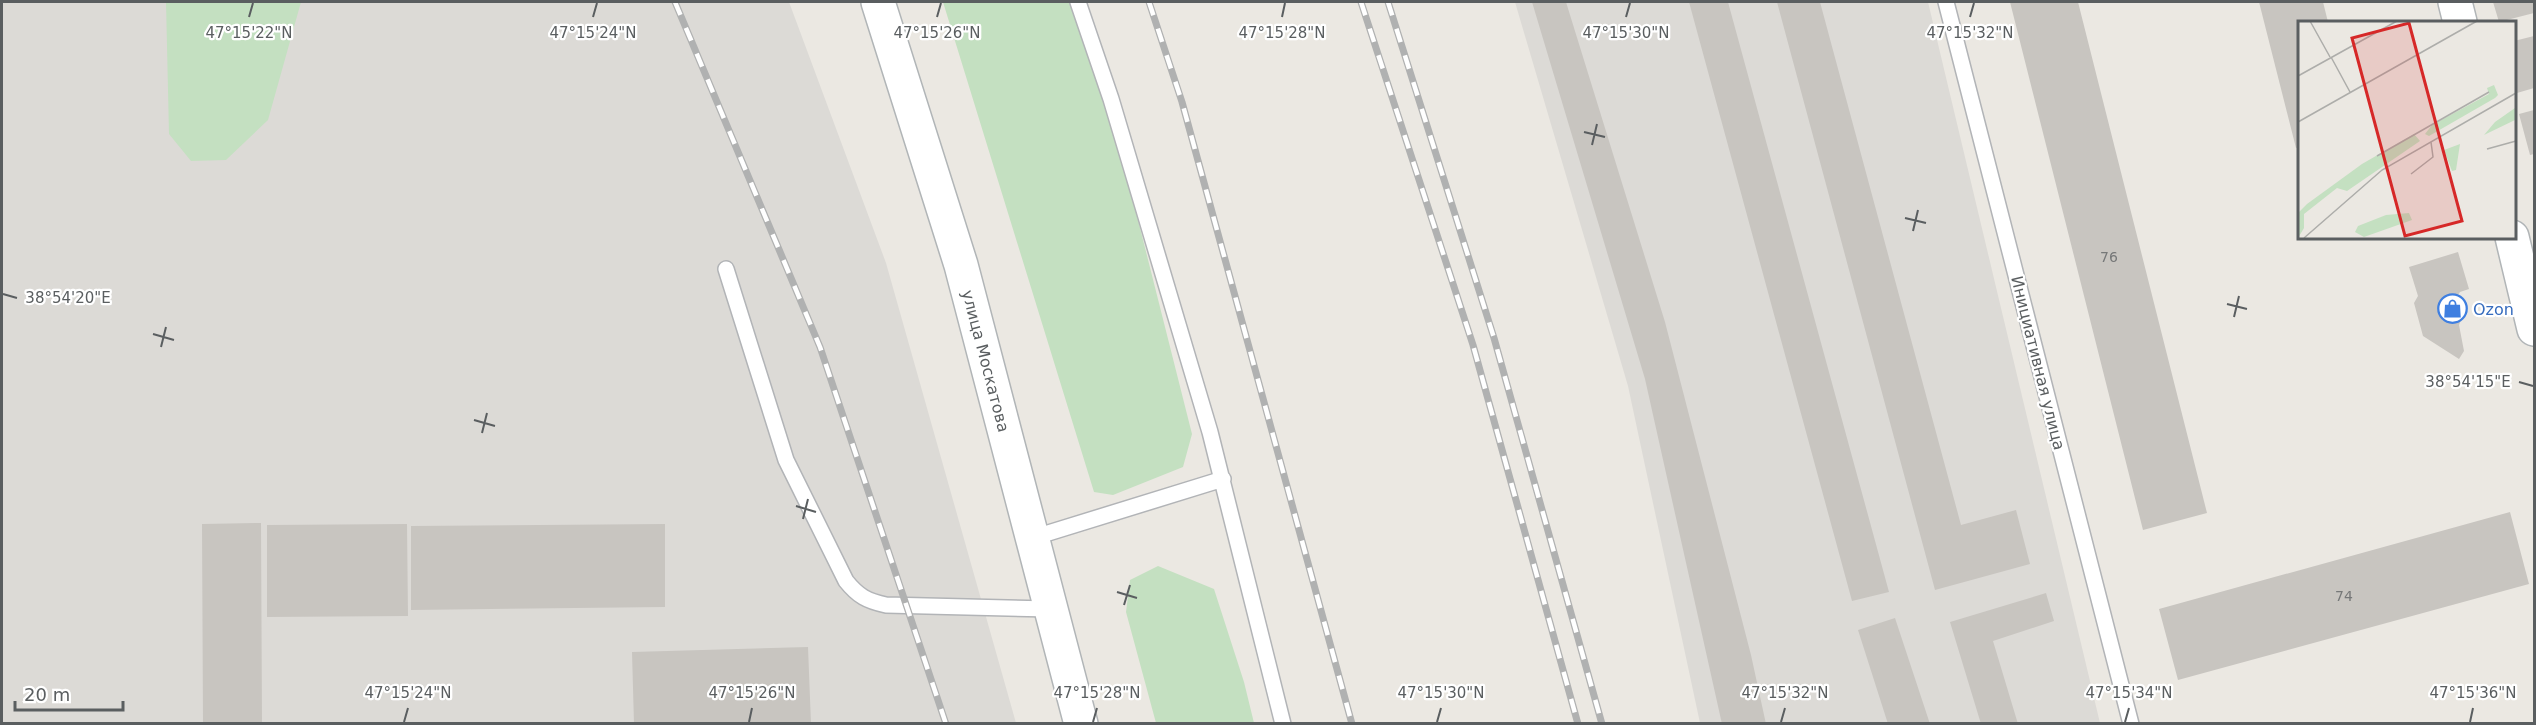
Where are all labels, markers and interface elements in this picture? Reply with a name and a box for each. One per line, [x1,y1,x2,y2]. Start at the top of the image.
inset map [2298,21,2515,238]
text: 47°15'22"N [205,24,293,42]
text: 47°15'24"N [549,24,637,42]
text: 47°15'26"N [893,24,981,42]
text: 47°15'28"N [1238,24,1326,42]
text: 47°15'30"N [1582,24,1670,42]
text: 47°15'32"N [1926,24,2014,42]
house number: 76 [2100,249,2118,265]
street label: Инициативная улица [2007,274,2069,452]
street label: улица Москатова [958,288,1014,434]
text: 38°54'20"E [25,289,111,307]
shop icon: Ozon [2436,293,2468,325]
place label: Ozon [2473,300,2514,319]
text: 38°54'15"E [2425,373,2511,391]
house number: 74 [2335,588,2353,604]
scale bar [15,674,123,712]
text: 20 m [24,684,70,705]
text: 47°15'24"N [364,684,452,702]
text: 47°15'26"N [708,684,796,702]
text: 47°15'28"N [1053,684,1141,702]
text: 47°15'30"N [1397,684,1485,702]
text: 47°15'32"N [1741,684,1829,702]
text: 47°15'34"N [2085,684,2173,702]
text: 47°15'36"N [2429,684,2517,702]

